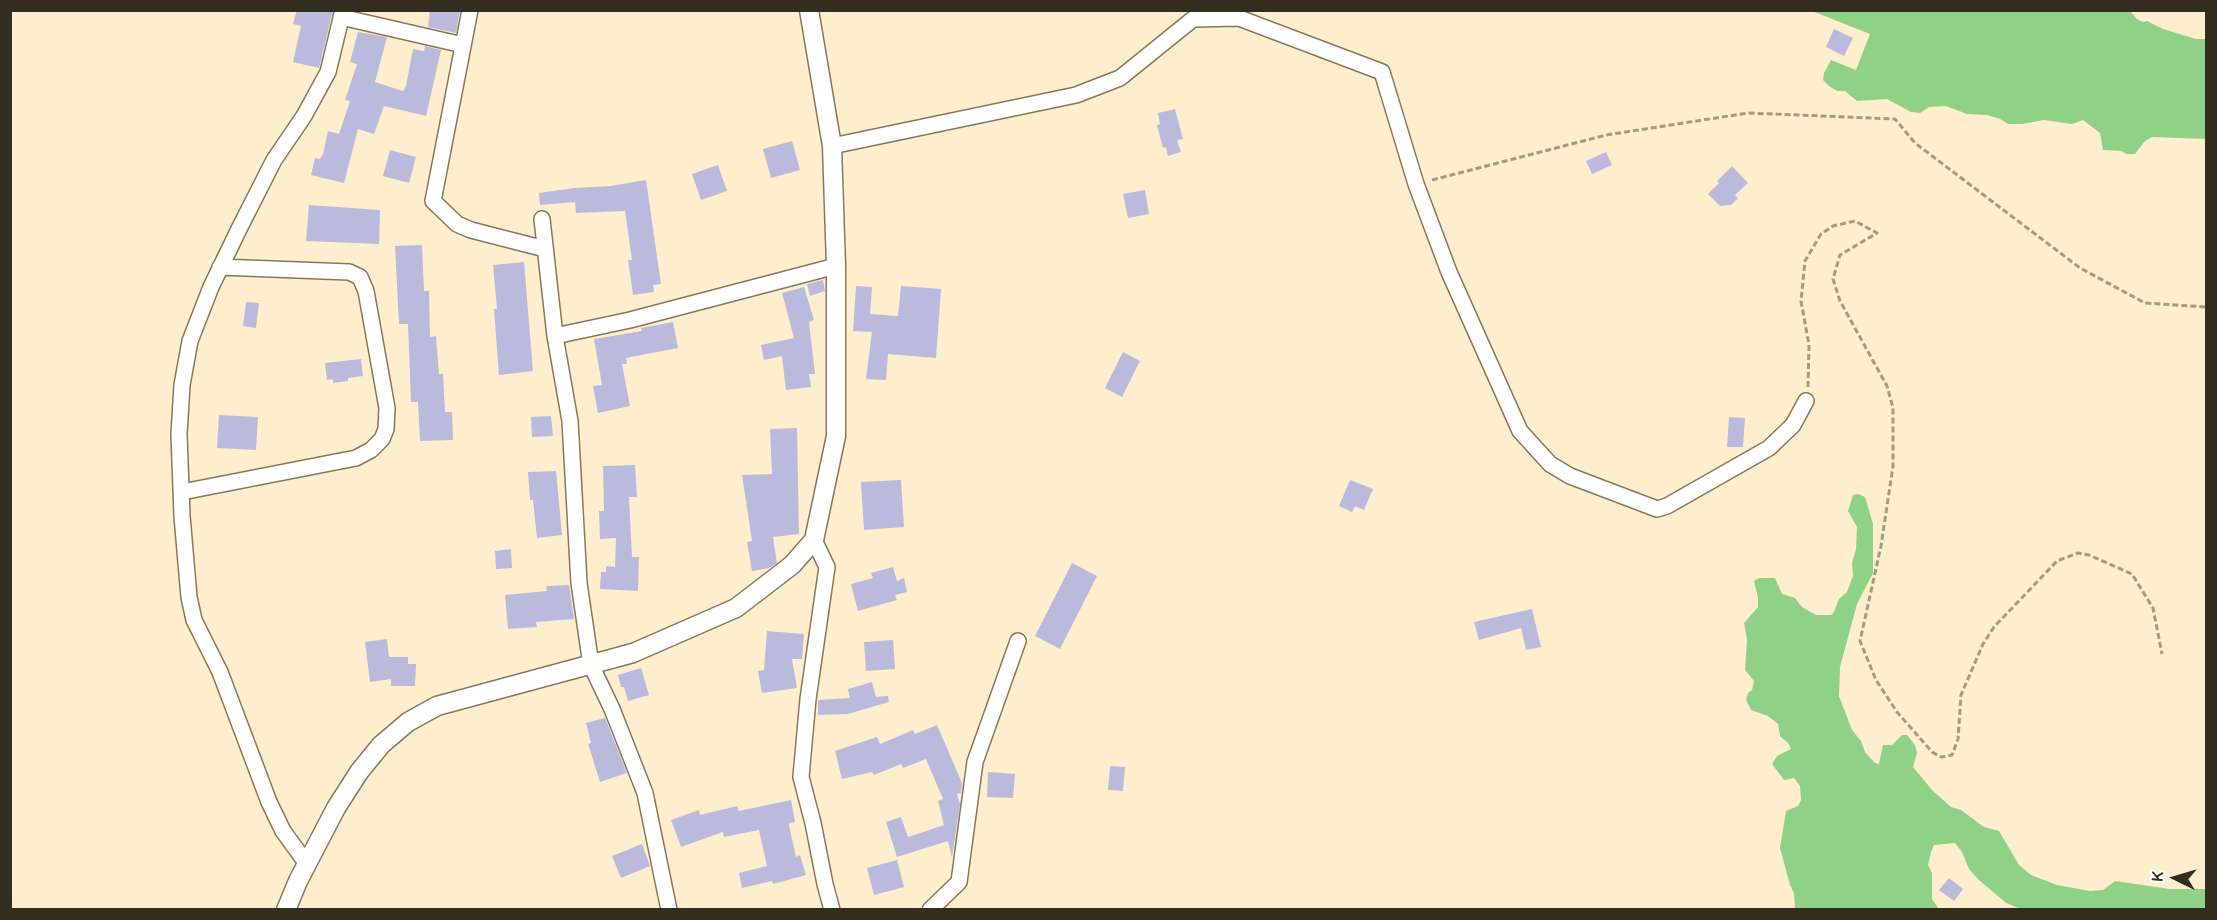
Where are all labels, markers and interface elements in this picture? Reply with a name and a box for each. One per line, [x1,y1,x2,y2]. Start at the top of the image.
north arrow [2145,848,2205,908]
text: K [2147,870,2167,883]

